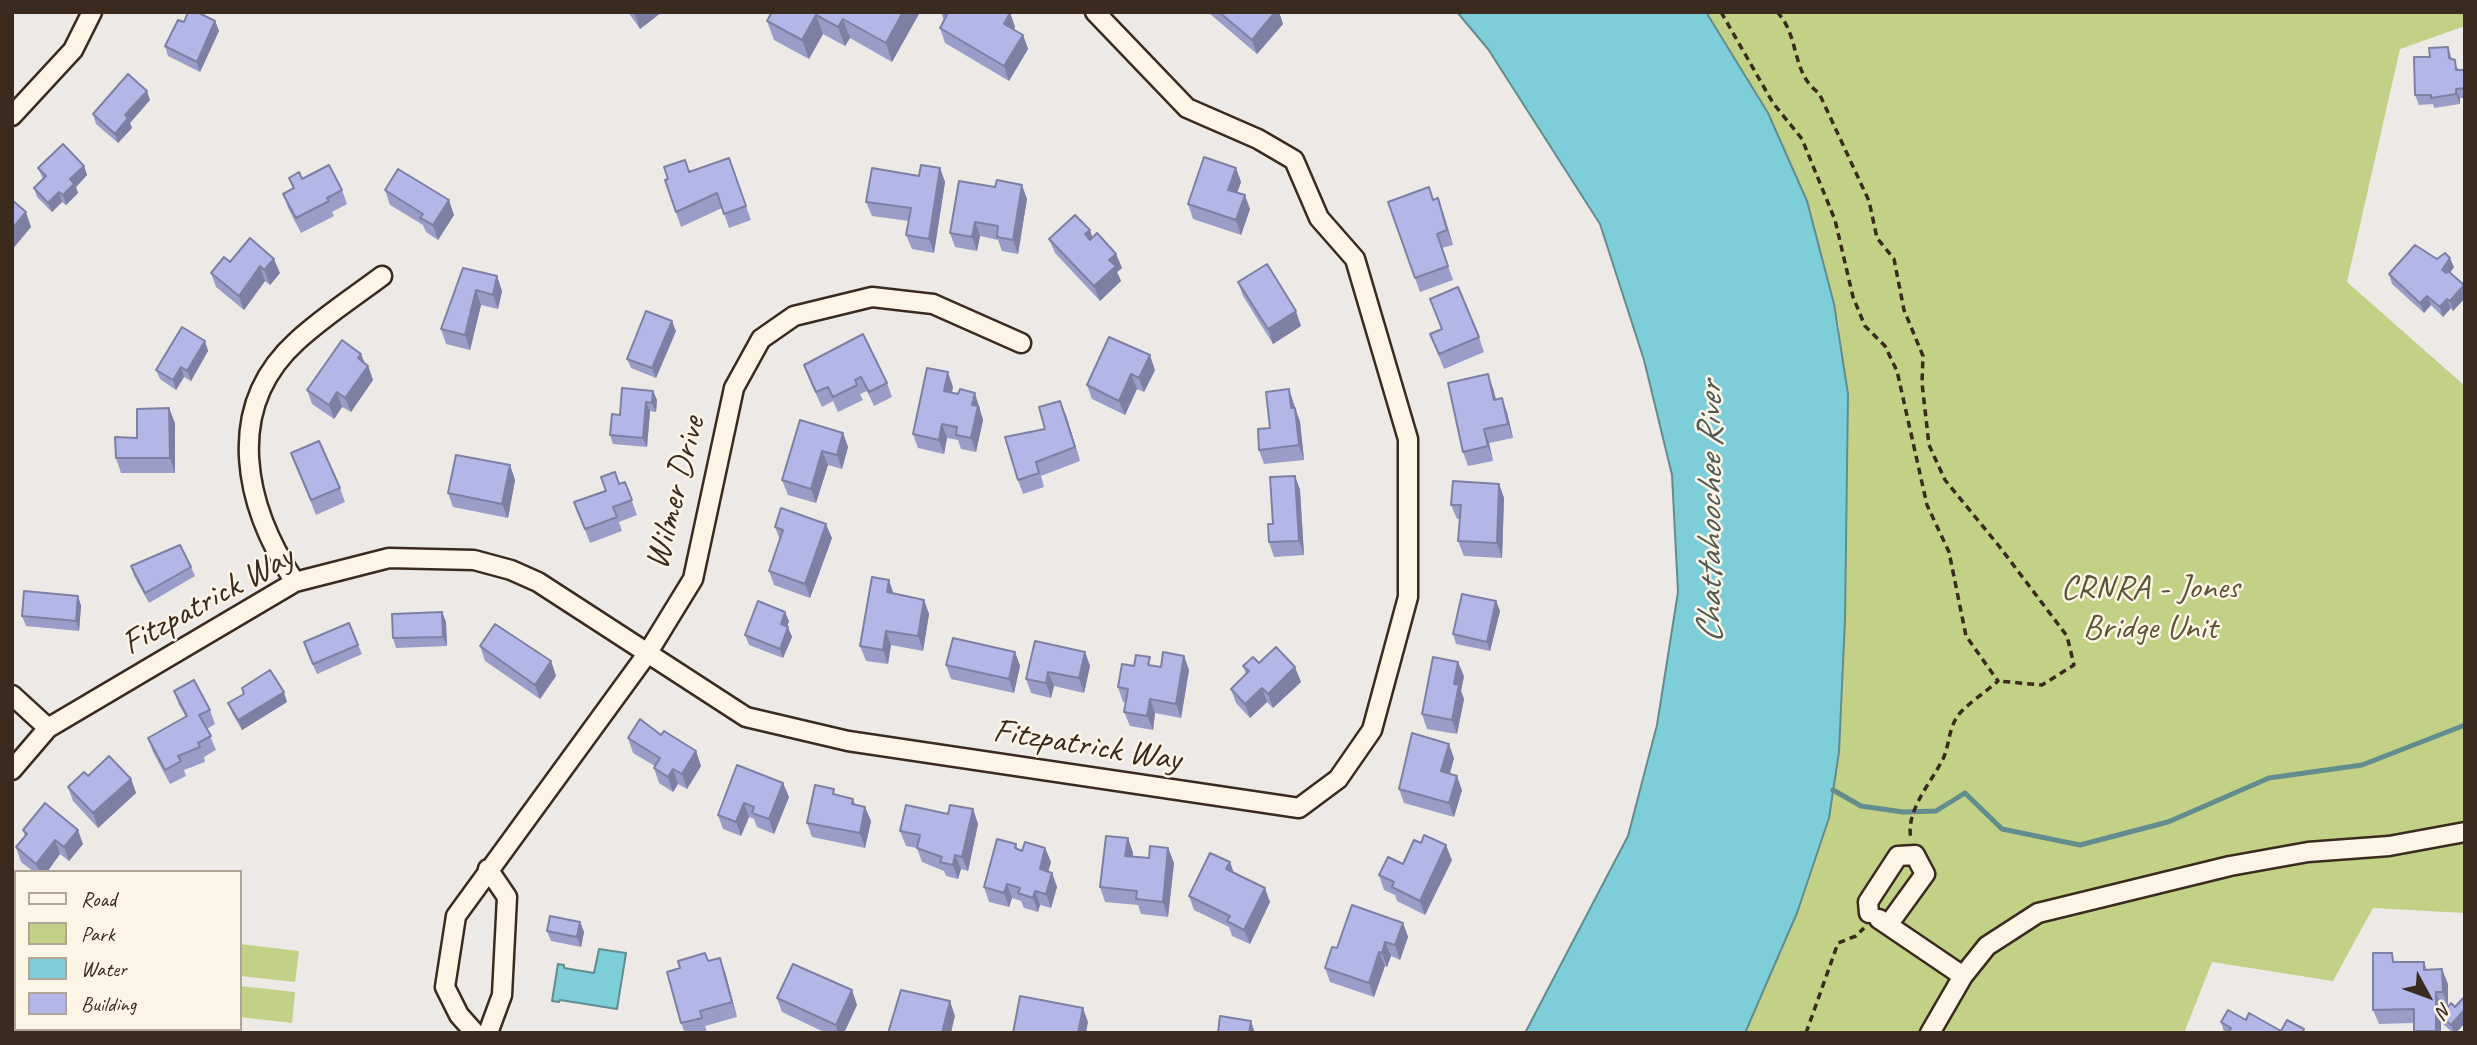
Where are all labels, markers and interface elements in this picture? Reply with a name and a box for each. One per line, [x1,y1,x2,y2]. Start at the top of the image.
water label: Chattahoochee River [1689,383,1733,643]
street label: Wilmer Drive [637,413,715,573]
street label: Fitzpatrick Way [115,537,301,665]
park label: CRNRA - Jones Bridge Unit [2060,568,2240,650]
street label: Fitzpatrick Way [990,710,1184,782]
legend [14,870,242,1031]
text: Road [81,886,116,912]
text: Park [81,921,114,947]
text: Water [81,956,127,982]
north arrow [2393,961,2463,1031]
text: Building [81,991,136,1017]
text: N [2431,997,2457,1022]

